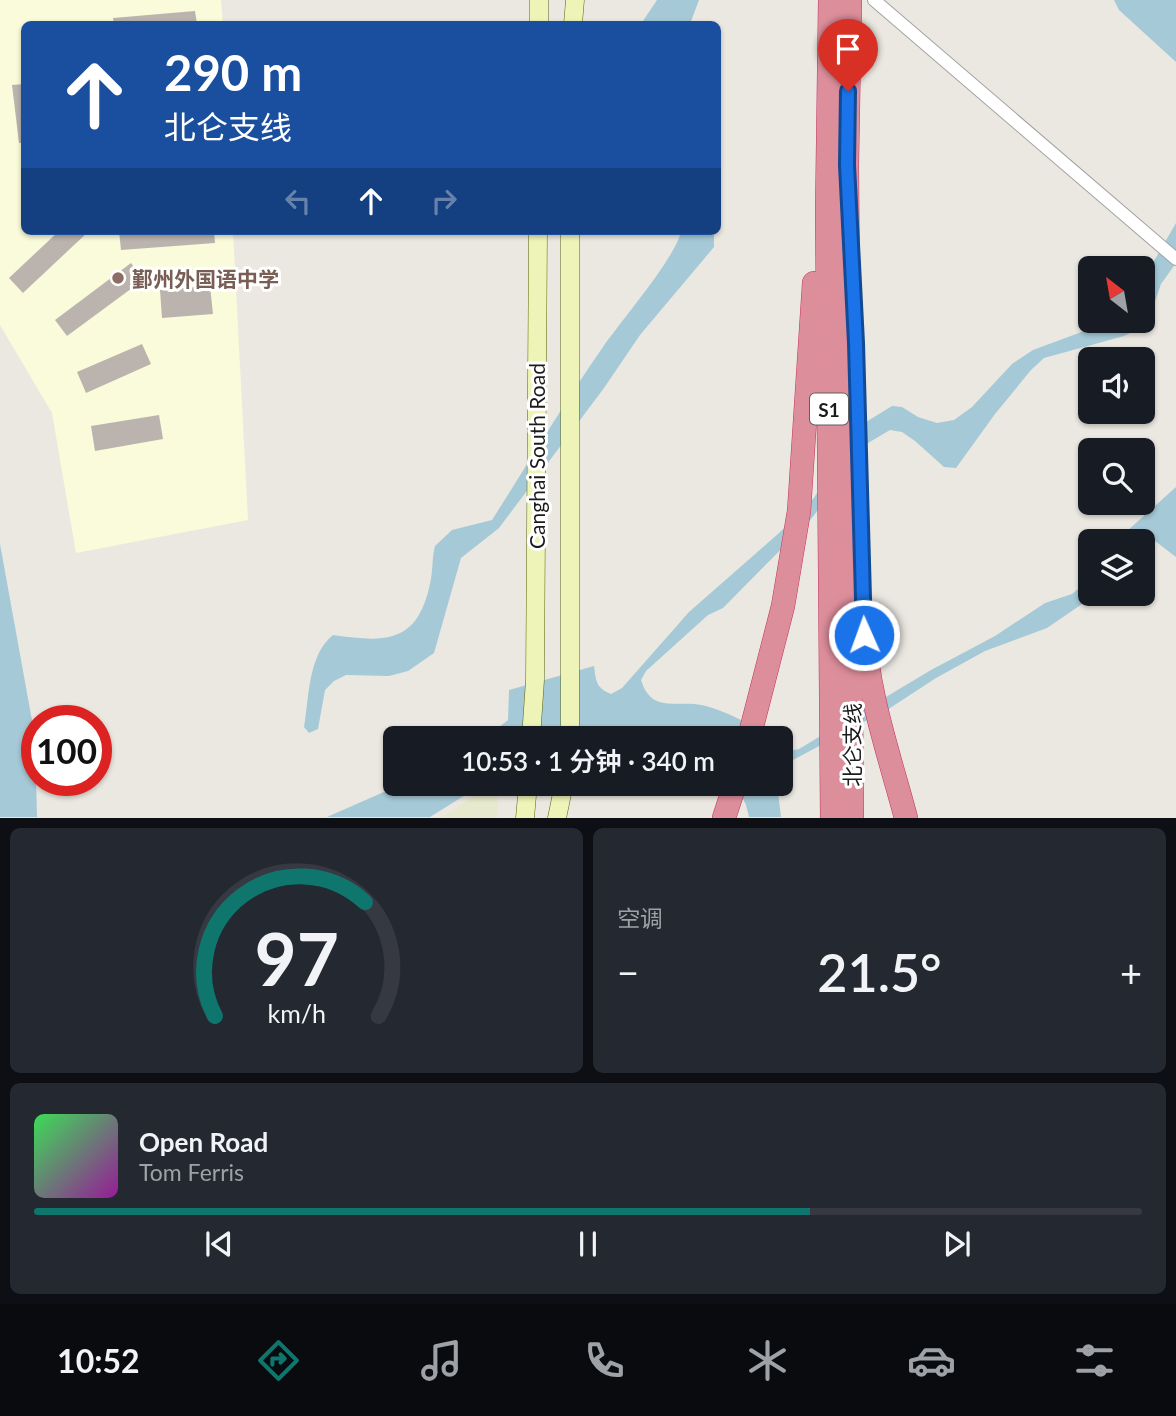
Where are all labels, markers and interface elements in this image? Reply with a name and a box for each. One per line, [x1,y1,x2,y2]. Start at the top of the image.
pin [818,19,878,91]
icon: arrive [829,30,867,68]
text: 290 m [164,43,302,101]
icon: ahead [49,49,140,140]
text: 北仑支线 [164,107,292,146]
icon: left [279,182,317,220]
icon: ahead [352,182,390,220]
icon: right [425,182,463,220]
north arrow [1078,256,1155,332]
map controls [1078,256,1155,606]
place label: 鄞州外国语中学 [132,266,279,291]
marker: 鄞州外国语中学 [110,270,126,286]
button: sound [1078,347,1155,424]
street label: Canghai South Road [524,363,549,549]
road number: S1 [810,394,848,424]
button: search [1078,438,1155,515]
button: layers [1078,529,1155,606]
position arrow [827,598,901,672]
street label: 北仑支线 [839,703,864,787]
speed limit sign: 100 [21,705,112,796]
text: 10:53 · 1 分钟 · 340 m [461,745,715,777]
text: 空调 [617,904,663,932]
text: 97 [254,915,339,1003]
text: 21.5° [817,941,942,1003]
text: − [617,949,639,995]
text: + [1120,949,1142,995]
text: km/h [267,998,326,1028]
text: Open Road [139,1126,268,1158]
text: Tom Ferris [139,1158,244,1186]
icon: previous [200,1225,238,1263]
icon: pause [569,1225,607,1263]
icon: next [938,1225,976,1263]
icon: directions [254,1336,303,1385]
icon: music [417,1336,466,1385]
icon: phone [580,1336,629,1385]
icon: climate [743,1336,792,1385]
icon: car [907,1336,956,1385]
icon: filters [1070,1336,1119,1385]
text: 10:52 [57,1341,140,1380]

